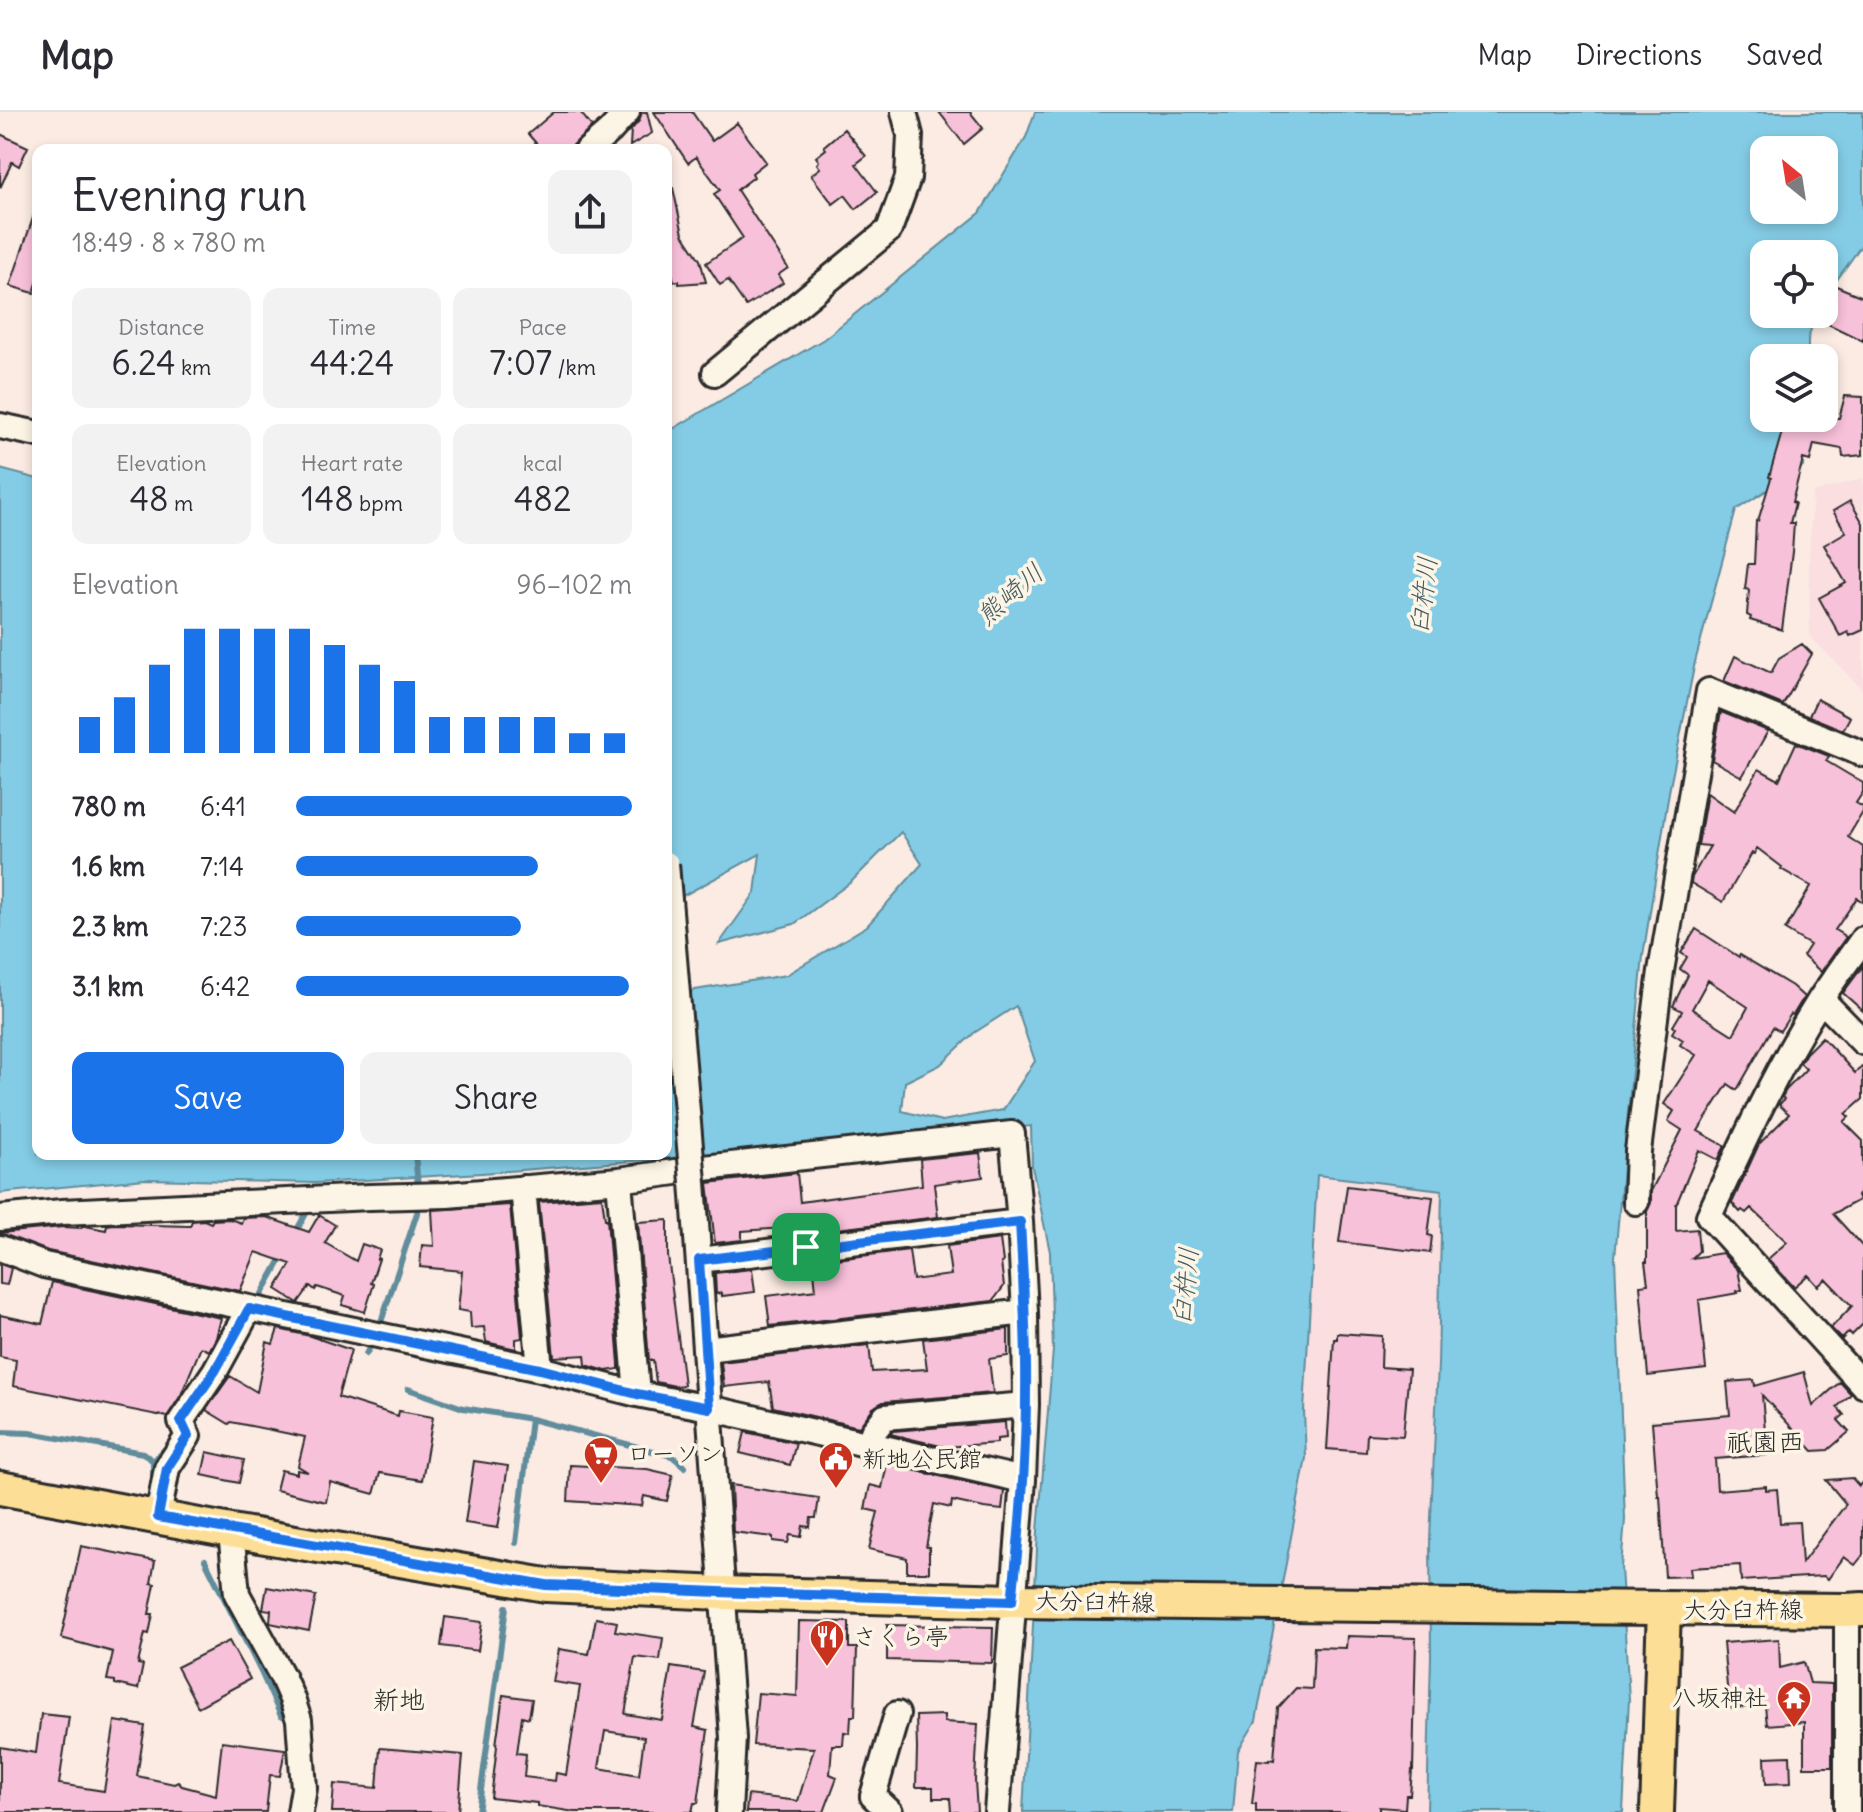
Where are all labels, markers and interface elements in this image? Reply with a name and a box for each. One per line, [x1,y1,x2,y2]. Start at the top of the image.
text: Map [40,32,114,79]
text: Map [1477,37,1532,73]
text: Directions [1576,37,1702,73]
text: Saved [1746,37,1823,73]
north arrow [1750,136,1838,224]
map controls [1750,136,1838,432]
text: Evening run [72,168,307,223]
button: share [548,170,632,254]
text: 18:49 · 8 × 780 m [72,226,266,259]
button: locate [1750,240,1838,328]
text: Distance [118,313,204,341]
text: Time [328,313,376,341]
text: Pace [519,313,567,341]
text: 6.24 [111,341,176,384]
text: 44:24 [310,341,394,384]
text: 7:07 [489,341,552,384]
button: layers [1750,344,1838,432]
text: km [176,353,211,381]
text: /km [552,353,596,381]
text: Elevation [116,449,206,477]
text: Heart rate [301,449,403,477]
text: kcal [523,449,562,477]
text: 48 [129,477,169,520]
text: 148 [301,477,354,520]
text: 482 [514,477,572,520]
text: m [169,489,193,517]
text: bpm [354,489,403,517]
water label: 臼杵川 [1401,554,1444,636]
water label: 熊崎川 [969,556,1050,632]
text: Elevation [72,568,179,601]
text: 96–102 m [517,568,632,601]
text: 780 m [72,790,146,823]
text: 6:41 [200,790,246,823]
text: 1.6 km [72,850,145,883]
text: 7:14 [200,850,244,883]
text: 2.3 km [72,910,149,943]
text: 7:23 [200,910,248,943]
text: 3.1 km [72,970,144,1003]
text: 6:42 [200,970,250,1003]
button: Save [72,1052,344,1144]
button: Share [360,1052,632,1144]
pin [772,1213,840,1281]
icon: arrive [784,1225,828,1269]
water label: 臼杵川 [1164,1245,1205,1326]
district label: 祇園西 [1726,1425,1804,1458]
supermarket icon: ローソン [582,1435,620,1485]
place label: ローソン [627,1438,723,1468]
public building icon: 新地公民館 [817,1440,855,1490]
place label: 新地公民館 [862,1443,982,1473]
street label: 大分臼杵線 [1035,1585,1155,1617]
street label: 大分臼杵線 [1683,1594,1803,1624]
restaurant icon: さくら亭 [808,1618,846,1668]
place label: さくら亭 [853,1621,949,1651]
temple icon: 八坂神社 [1775,1679,1813,1729]
place label: 八坂神社 [1672,1682,1768,1712]
district label: 新地 [373,1683,425,1716]

